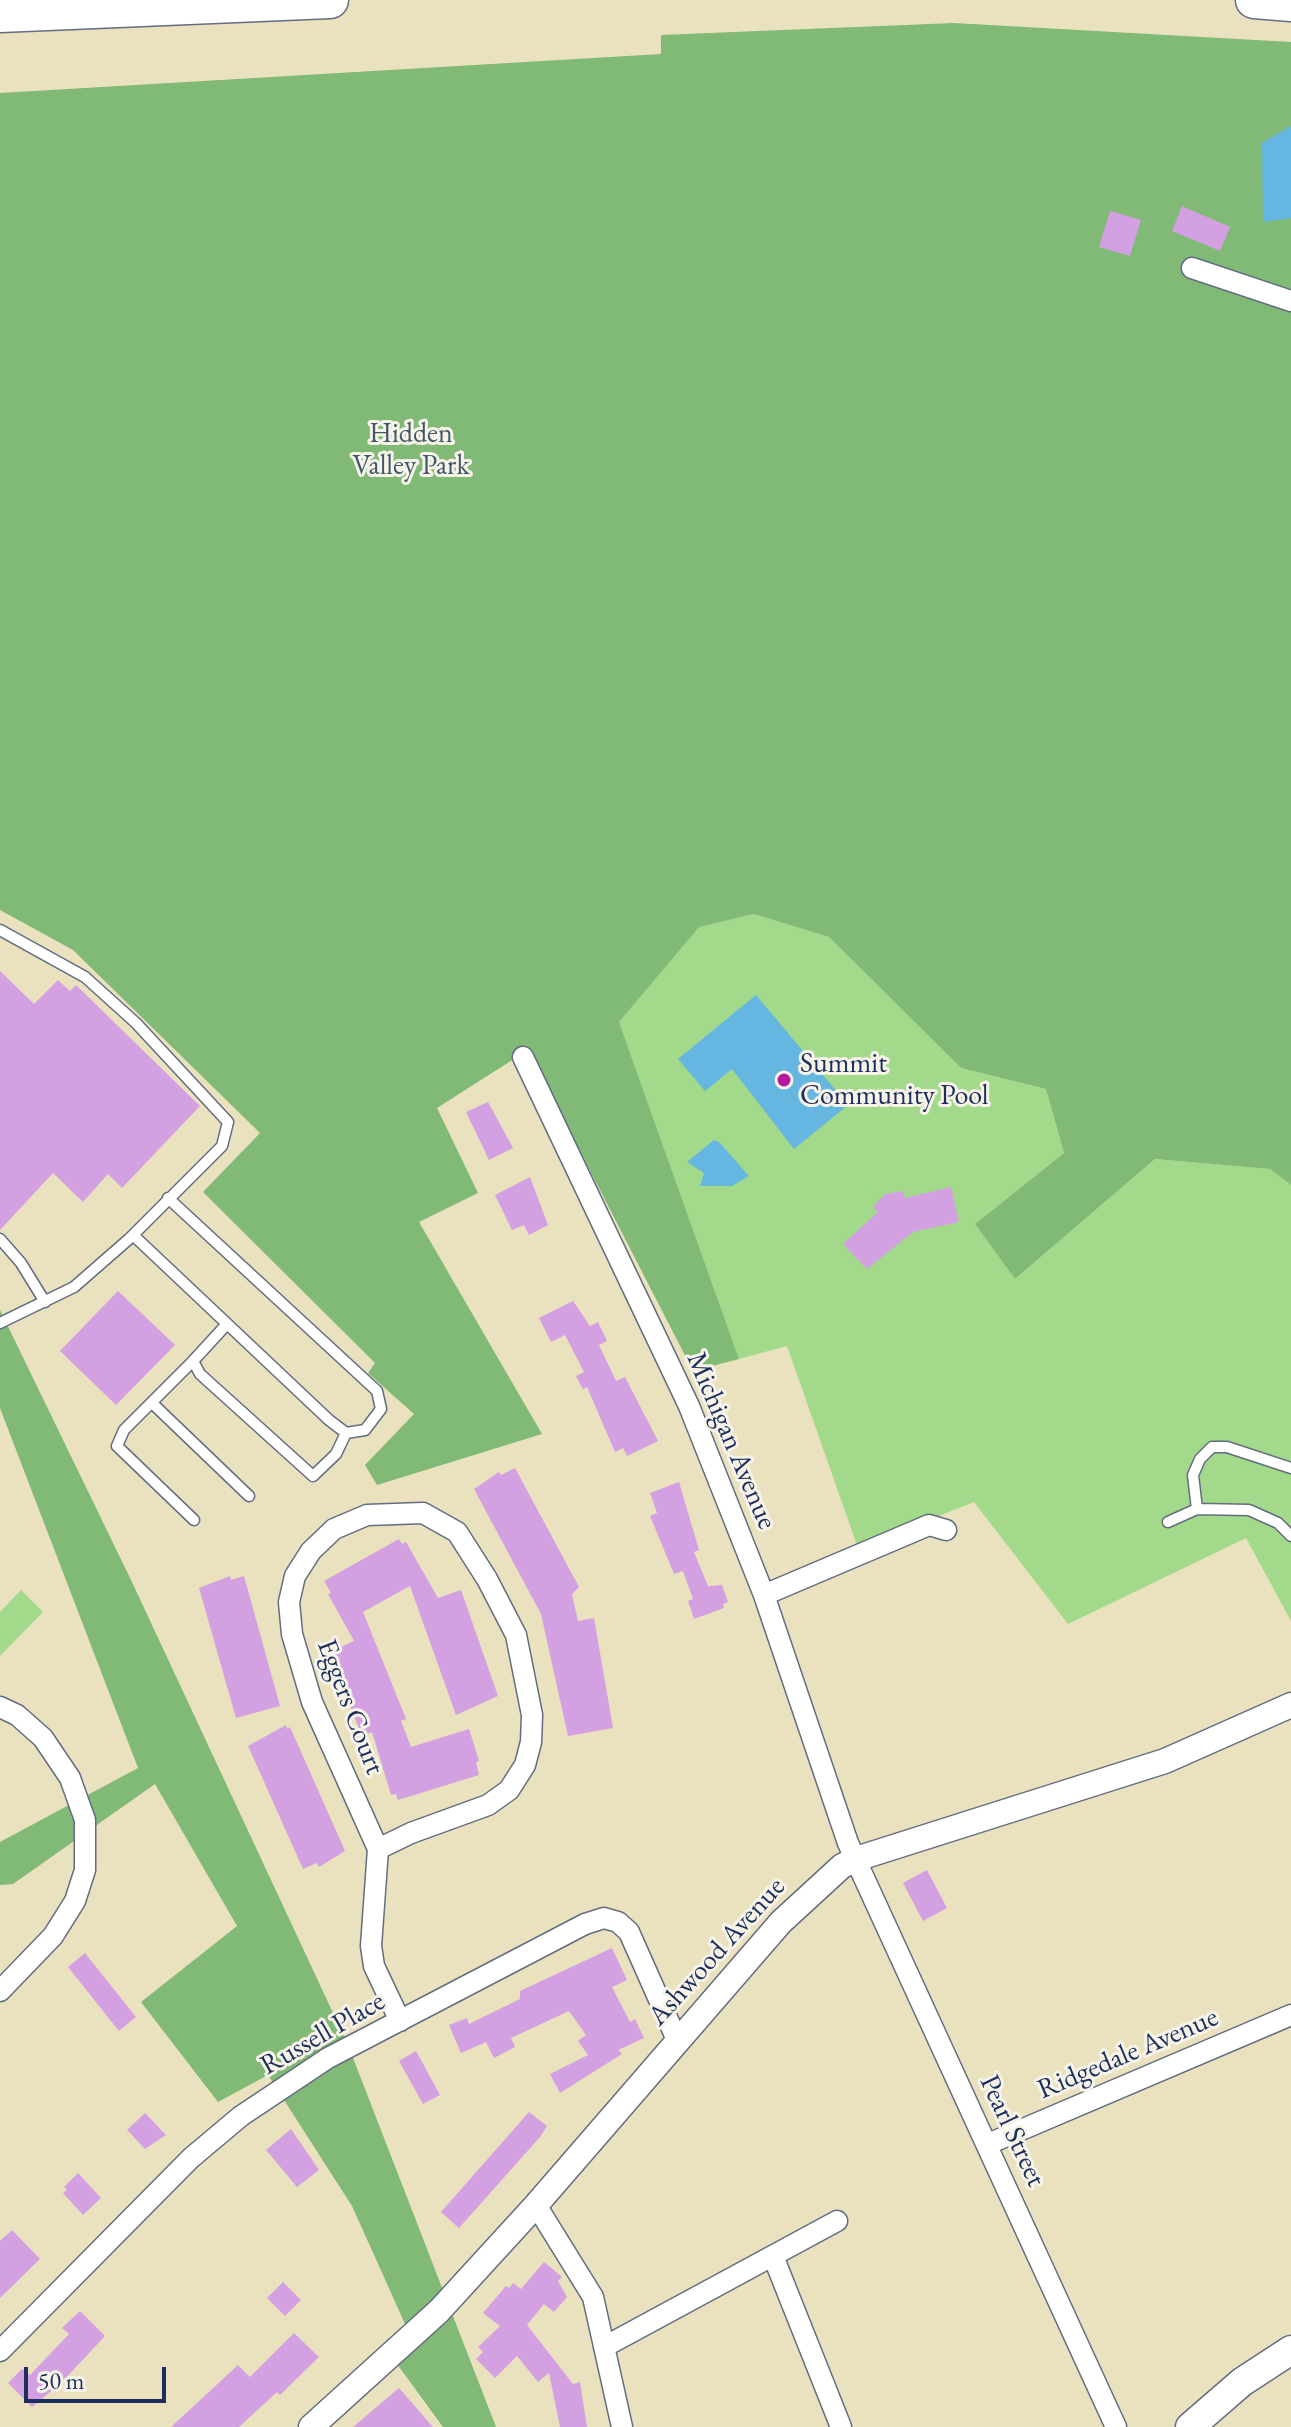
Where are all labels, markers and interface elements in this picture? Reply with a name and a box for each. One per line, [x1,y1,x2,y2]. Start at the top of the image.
park label: Hidden Valley Park [352,417,470,483]
place label: Summit Community Pool [800,1047,988,1113]
marker: Summit Community Pool [775,1071,793,1089]
street label: Michigan Avenue [679,1348,783,1534]
street label: Eggers Court [309,1635,391,1779]
street label: Ashwood Avenue [641,1871,793,2033]
street label: Russell Place [255,1985,391,2083]
street label: Ridgedale Avenue [1033,2001,1223,2107]
street label: Pearl Street [972,2070,1052,2192]
scale bar [28,2351,170,2401]
text: 50 m [38,2365,85,2396]

